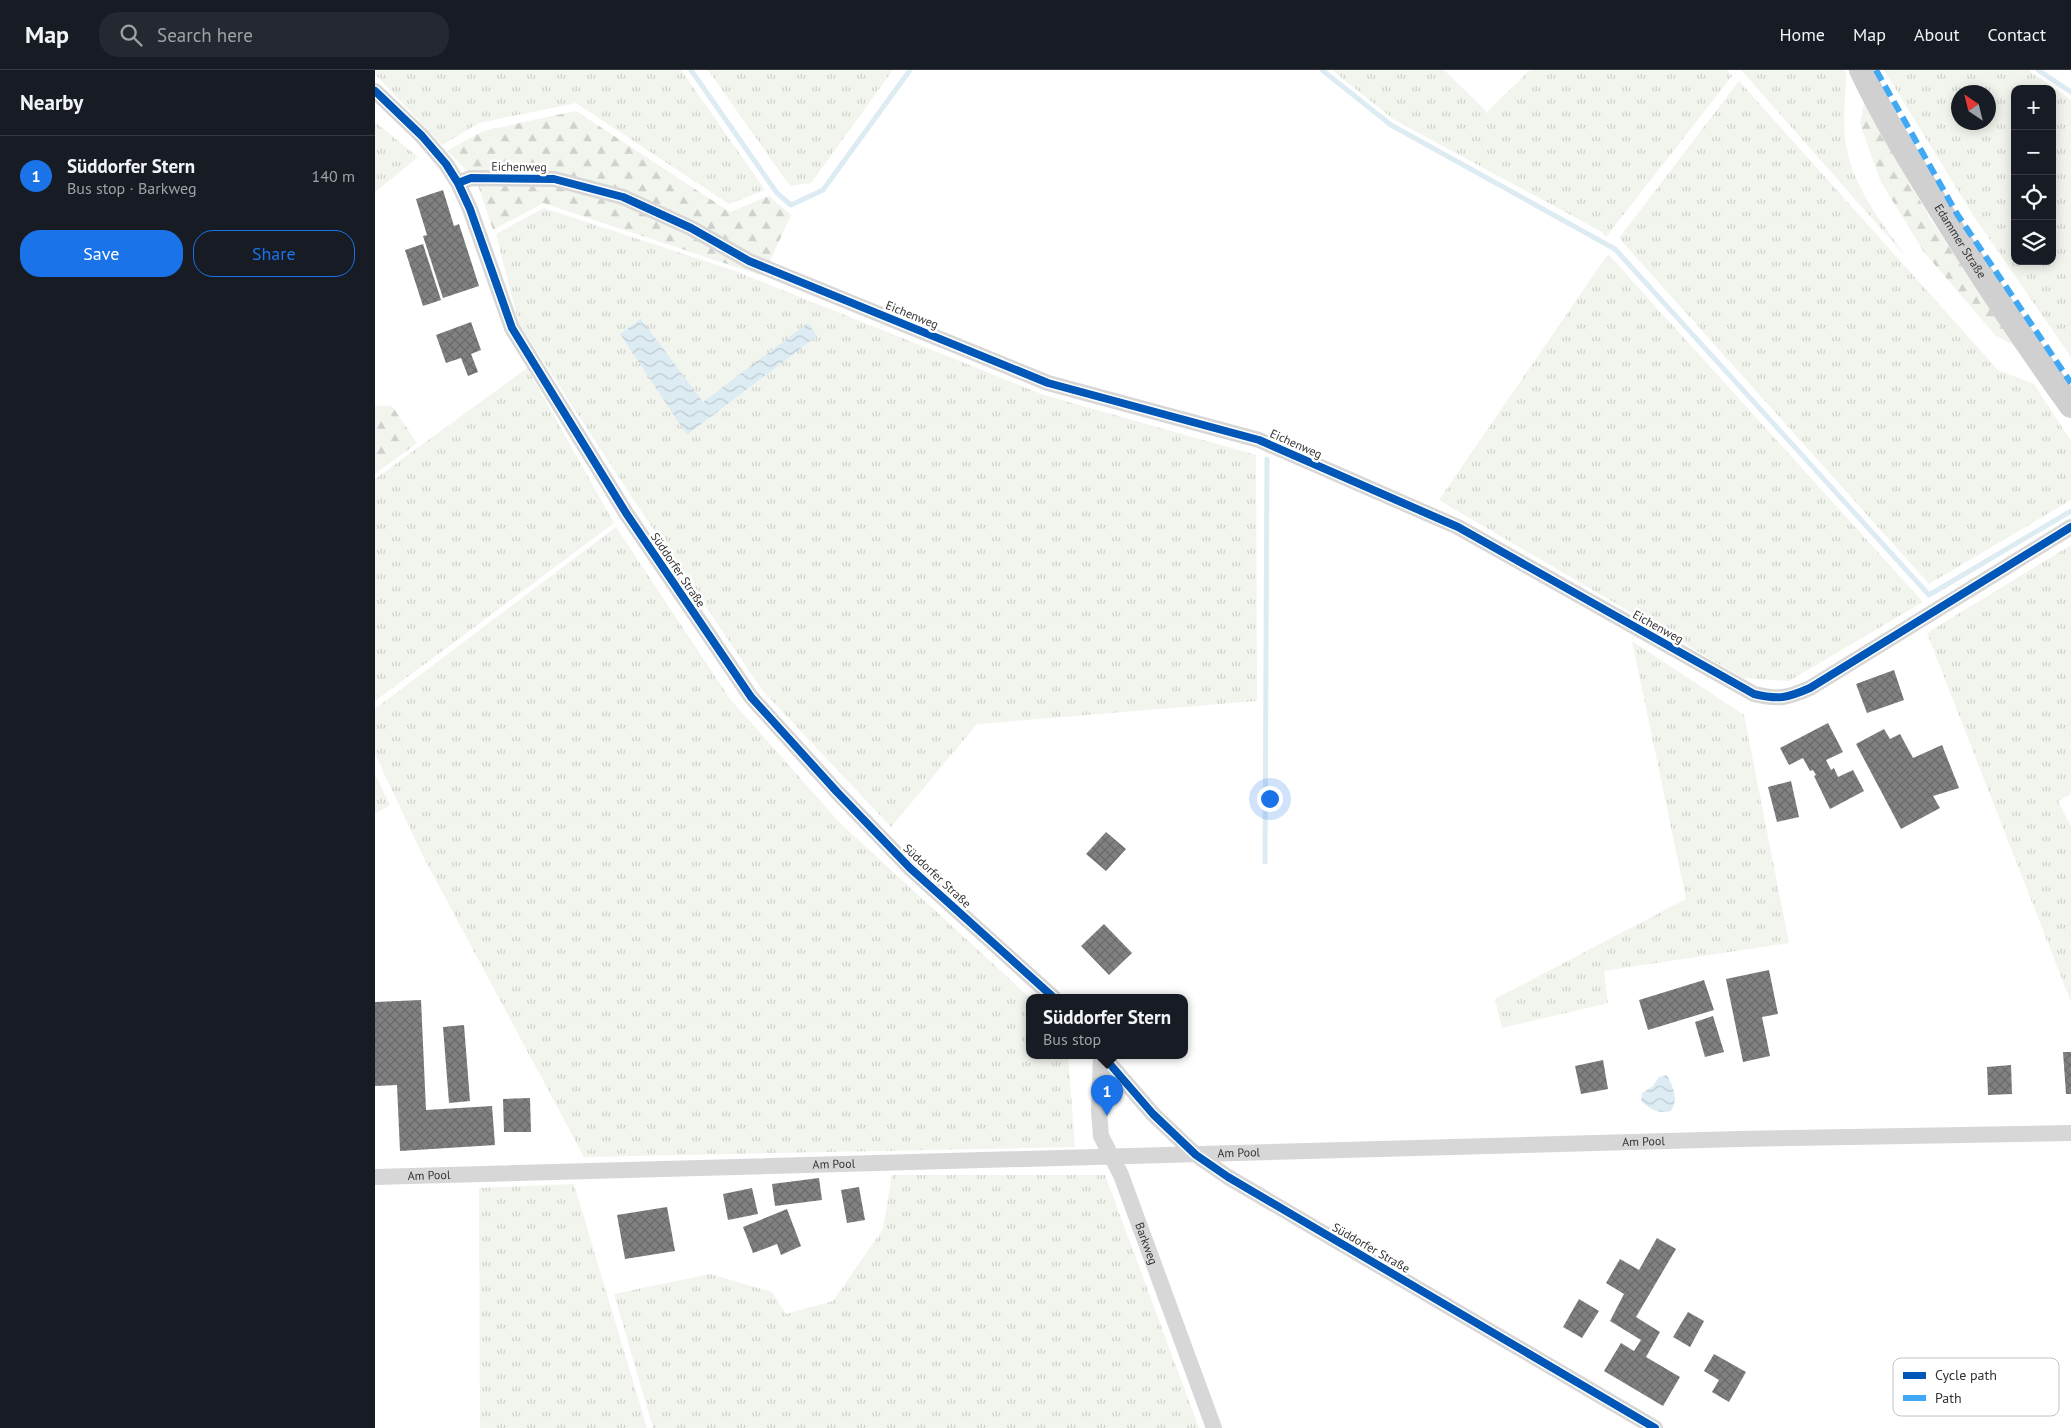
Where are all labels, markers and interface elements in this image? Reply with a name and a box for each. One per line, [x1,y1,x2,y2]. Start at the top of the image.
search box [99,12,449,57]
text: Map [25,19,69,50]
icon: search [117,21,145,49]
text: Search here [157,23,253,47]
text: Home [1779,23,1825,46]
text: Map [1853,23,1886,46]
text: About [1914,23,1960,46]
text: Contact [1988,23,2046,46]
north arrow [1951,85,1996,130]
map controls [2011,85,2056,265]
button: + [2011,85,2056,130]
text: Nearby [20,89,83,116]
button: − [2011,130,2056,175]
text: Süddorfer Stern [67,154,195,178]
street label: Eichenweg [491,159,547,174]
text: 1 [31,166,41,186]
text: 140 m [312,166,355,186]
button: locate [2011,175,2056,220]
text: Bus stop · Barkweg [67,178,197,198]
street label: Edammer Straße [1931,201,1990,281]
button: layers [2011,220,2056,265]
button: Save [20,230,183,277]
button: Share [193,230,355,277]
street label: Eichenweg [884,297,941,332]
street label: Eichenweg [1268,425,1325,462]
street label: Süddorfer Straße [648,529,709,610]
street label: Eichenweg [1630,607,1686,647]
your location [1257,786,1283,812]
street label: Süddorfer Straße [900,840,974,911]
popup [1026,994,1188,1059]
text: Süddorfer Stern [1043,1005,1171,1029]
text: Bus stop [1043,1029,1101,1049]
pin: 1 [1091,1075,1123,1116]
street label: Am Pool [1622,1133,1666,1149]
street label: Am Pool [1217,1144,1261,1161]
street label: Am Pool [812,1156,856,1172]
street label: Am Pool [407,1167,451,1183]
street label: Süddorfer Straße [1330,1219,1413,1276]
street label: Barkweg [1132,1220,1161,1267]
legend [1893,1358,2059,1416]
text: Cycle path [1935,1366,1997,1384]
text: Path [1935,1389,1962,1407]

